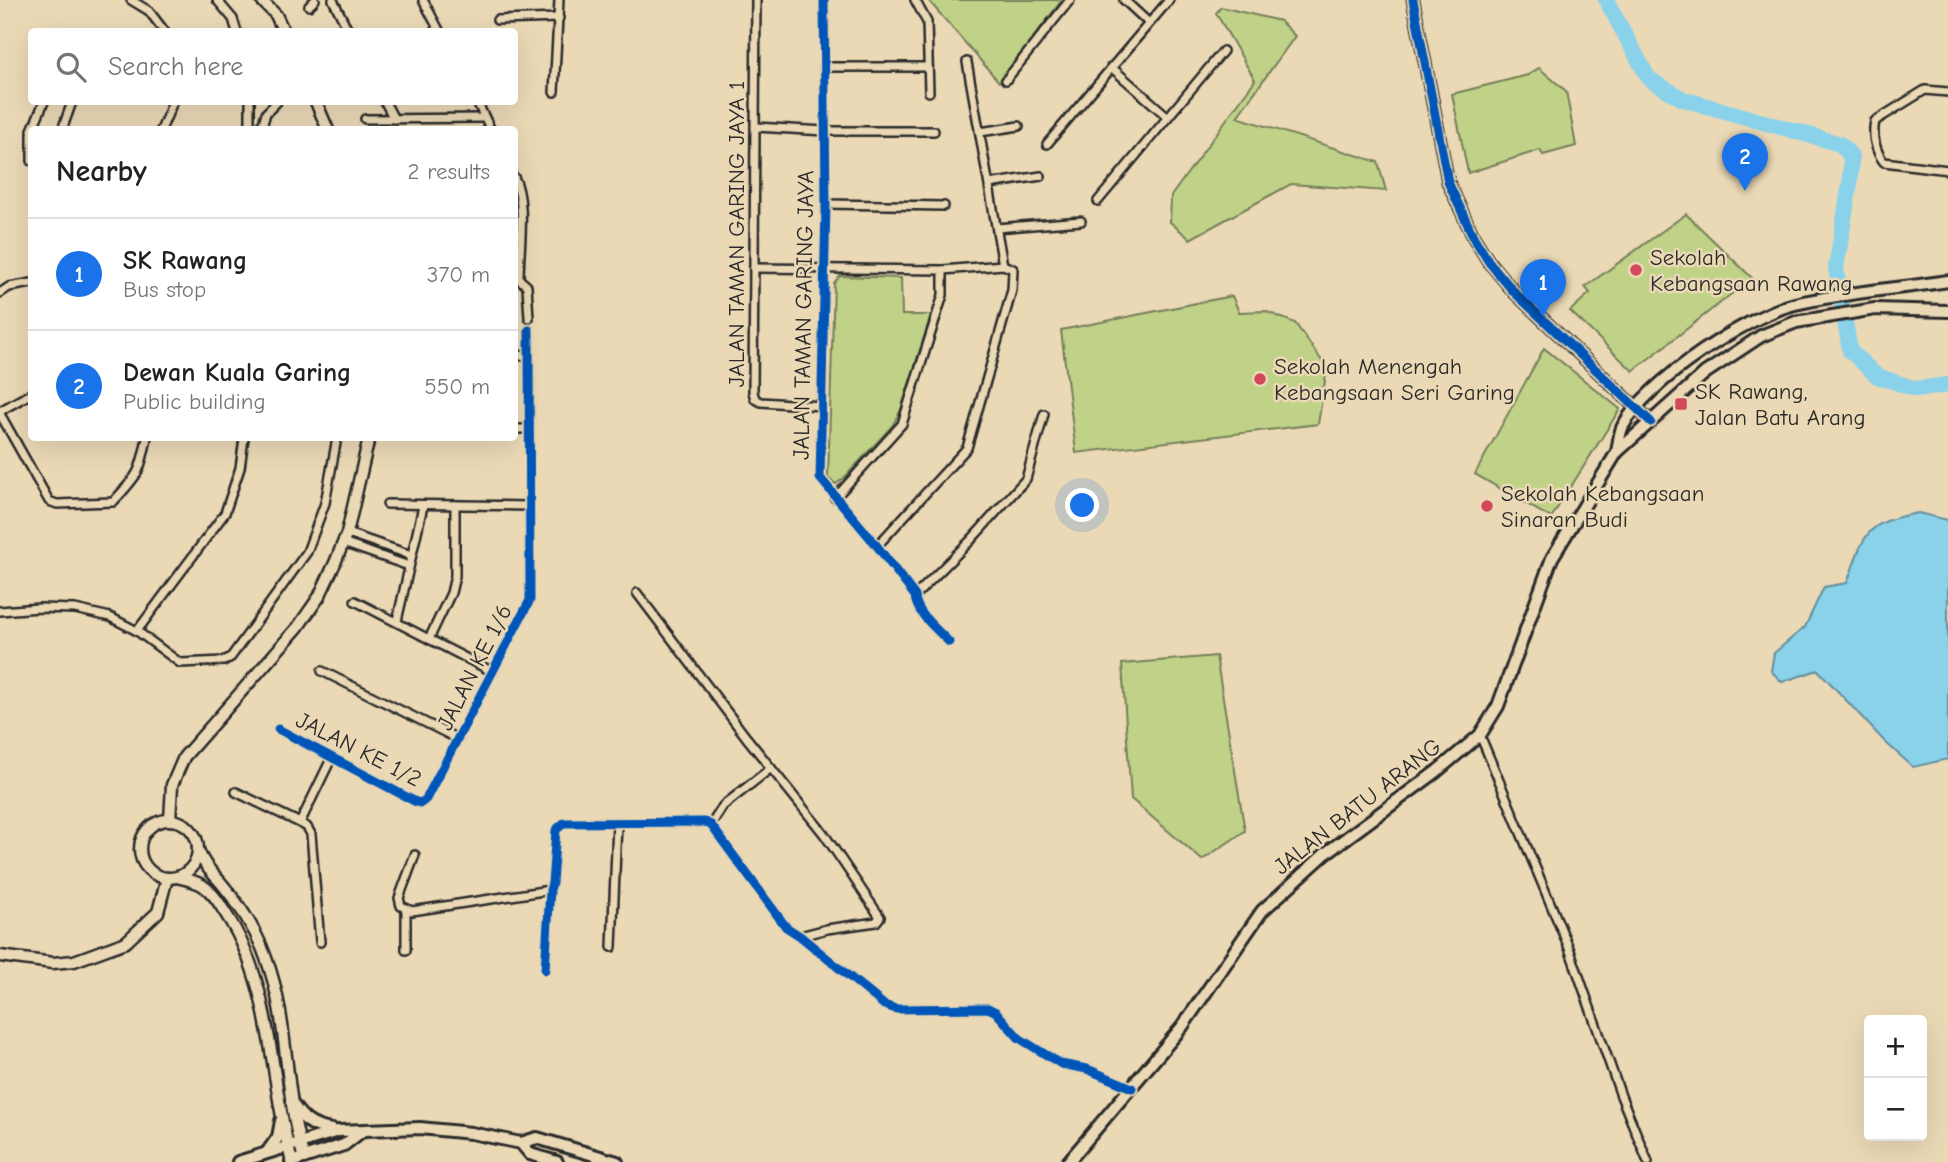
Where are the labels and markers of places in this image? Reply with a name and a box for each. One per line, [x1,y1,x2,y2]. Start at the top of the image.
pin: 2 [1722,133,1768,191]
place label: Sekolah Kebangsaan Rawang [1650,244,1853,297]
pin: 1 [1520,259,1566,317]
marker: Sekolah Kebangsaan Rawang [1628,262,1644,278]
place label: Sekolah Menengah Kebangsaan Seri Garing [1274,353,1515,406]
marker: Sekolah Menengah Kebangsaan Seri Garing [1252,371,1268,387]
place label: SK Rawang, Jalan Batu Arang [1695,378,1866,431]
marker: SK Rawang, Jalan Batu Arang [1673,396,1689,412]
place label: Sekolah Kebangsaan Sinaran Budi [1501,480,1704,533]
marker: Sekolah Kebangsaan Sinaran Budi [1479,498,1495,514]

